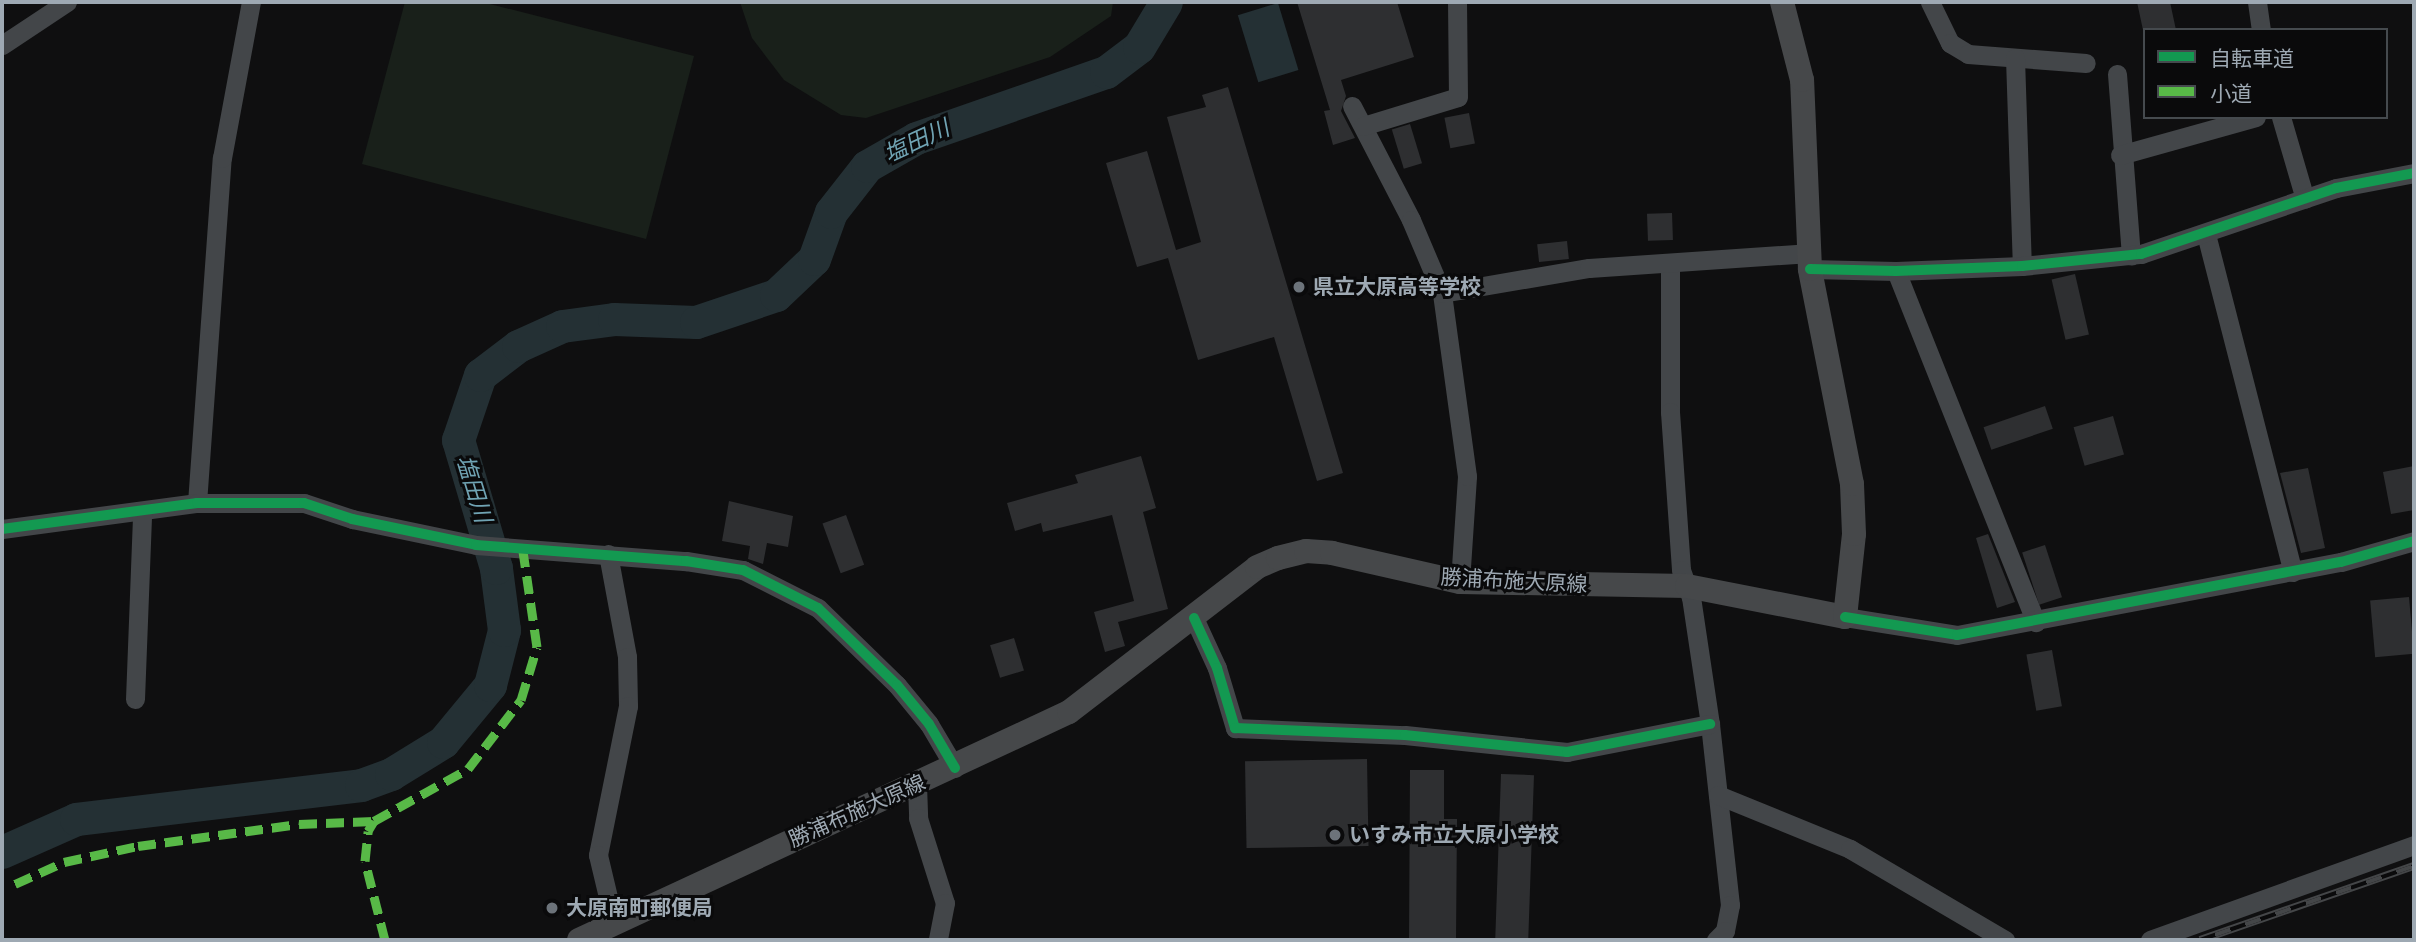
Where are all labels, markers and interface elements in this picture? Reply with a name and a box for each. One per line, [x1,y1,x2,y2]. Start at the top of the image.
legend [2143,28,2388,119]
text: 自転車道 [2210,46,2294,71]
text: 小道 [2210,81,2252,106]
water label: 塩田川 [880,115,954,169]
place label: 県立大原高等学校 [1313,274,1481,300]
marker: 県立大原高等学校 [1291,279,1307,295]
water label: 塩田川 [450,452,496,526]
street label: 勝浦布施大原線 [1440,565,1588,597]
street label: 勝浦布施大原線 [785,770,929,852]
place label: いすみ市立大原小学校 [1349,822,1559,848]
marker: いすみ市立大原小学校 [1327,827,1343,843]
place label: 大原南町郵便局 [566,895,713,921]
marker: 大原南町郵便局 [544,900,560,916]

